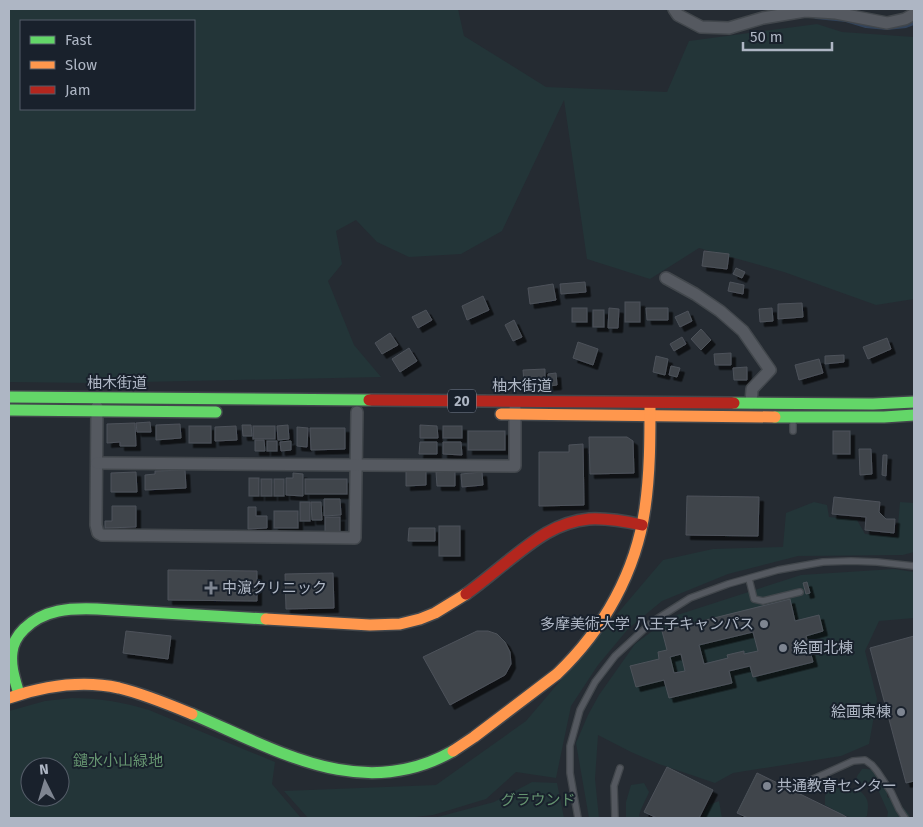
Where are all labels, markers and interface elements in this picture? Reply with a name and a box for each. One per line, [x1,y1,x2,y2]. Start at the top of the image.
legend [20,20,195,110]
scale bar [743,20,832,52]
text: 50 m [750,28,783,46]
text: Fast [65,31,92,49]
text: Slow [65,56,97,74]
text: Jam [65,81,91,99]
street label: 柚木街道 [87,374,147,392]
street label: 柚木街道 [492,377,552,395]
road number: 20 [448,390,476,412]
place label: 中濵クリニック [222,579,327,597]
marker: 中濵クリニック [204,581,218,595]
place label: 多摩美術大学 八王子キャンパス [540,615,754,633]
marker: 多摩美術大学 八王子キャンパス [758,618,770,630]
place label: 絵画北棟 [793,639,853,657]
marker: 絵画北棟 [777,642,789,654]
place label: 絵画東棟 [831,703,891,721]
marker: 絵画東棟 [895,706,907,718]
park label: 鑓水小山緑地 [73,752,163,770]
north arrow [20,757,70,807]
text: N [39,761,49,778]
place label: 共通教育センター [777,777,897,795]
marker: 共通教育センター [761,780,773,792]
park label: グラウンド [500,791,576,809]

